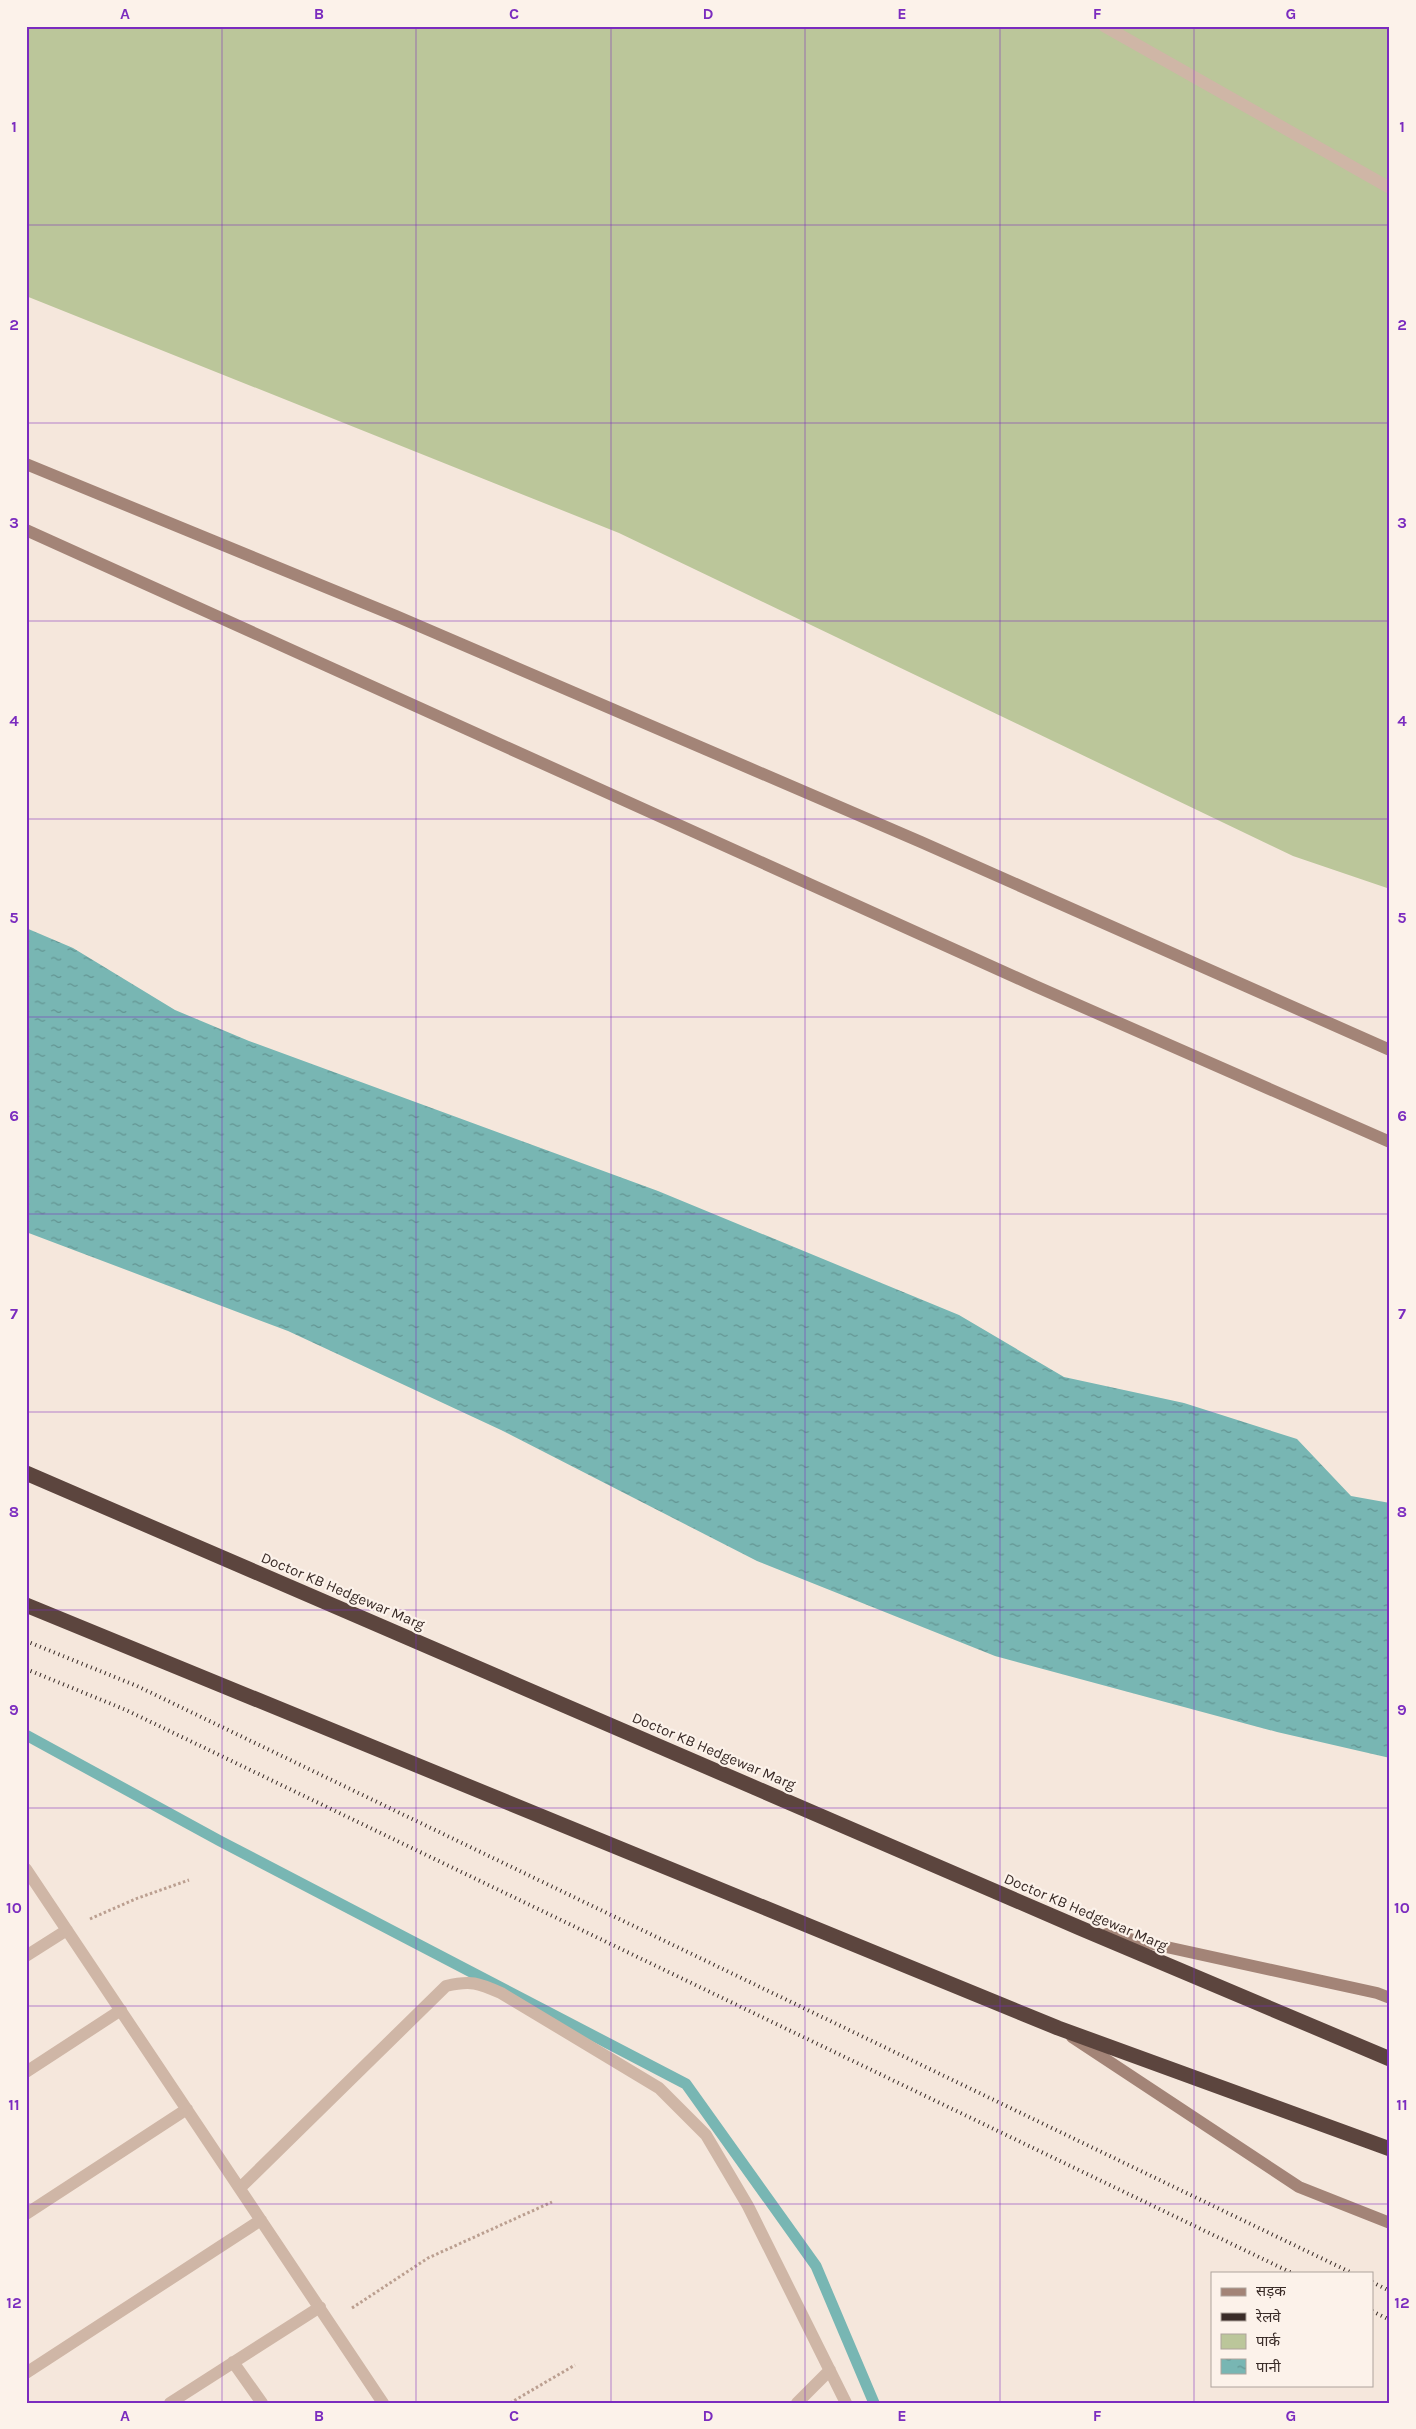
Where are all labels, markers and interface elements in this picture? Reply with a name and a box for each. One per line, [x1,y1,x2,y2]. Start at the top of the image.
text: A [120,4,130,23]
text: B [314,4,324,23]
text: C [509,4,519,23]
text: D [703,4,714,23]
text: E [897,4,907,23]
text: F [1093,4,1102,23]
text: G [1286,4,1296,23]
text: 1 [11,117,17,136]
text: 1 [1399,117,1405,136]
text: 2 [9,315,19,334]
text: 2 [1397,315,1407,334]
text: 3 [9,513,19,532]
text: 3 [1397,513,1407,532]
text: 4 [9,711,19,730]
text: 4 [1397,711,1407,730]
text: 5 [9,908,19,927]
text: 5 [1397,908,1407,927]
text: 6 [9,1106,19,1125]
text: 6 [1397,1106,1407,1125]
text: 7 [10,1304,18,1323]
text: 7 [1398,1304,1406,1323]
text: 8 [9,1502,19,1521]
text: 8 [1397,1502,1407,1521]
street label: Doctor KB Hedgewar Marg [258,1548,428,1634]
text: 9 [9,1700,19,1719]
text: 9 [1397,1700,1407,1719]
street label: Doctor KB Hedgewar Marg [629,1708,799,1794]
street label: Doctor KB Hedgewar Marg [1001,1869,1171,1955]
text: 10 [6,1898,22,1917]
text: 10 [1394,1898,1410,1917]
text: 11 [8,2095,20,2114]
text: 11 [1396,2095,1408,2114]
legend [1211,2272,1374,2386]
text: सड़क [1256,2282,1286,2300]
text: 12 [6,2293,22,2312]
text: 12 [1394,2293,1410,2312]
text: रेलवे [1255,2308,1281,2326]
text: पार्क [1256,2332,1280,2350]
text: पानी [1256,2358,1282,2376]
text: A [120,2406,130,2425]
text: B [314,2406,324,2425]
text: C [509,2406,519,2425]
text: D [703,2406,714,2425]
text: E [897,2406,907,2425]
text: F [1093,2406,1102,2425]
text: G [1286,2406,1296,2425]

